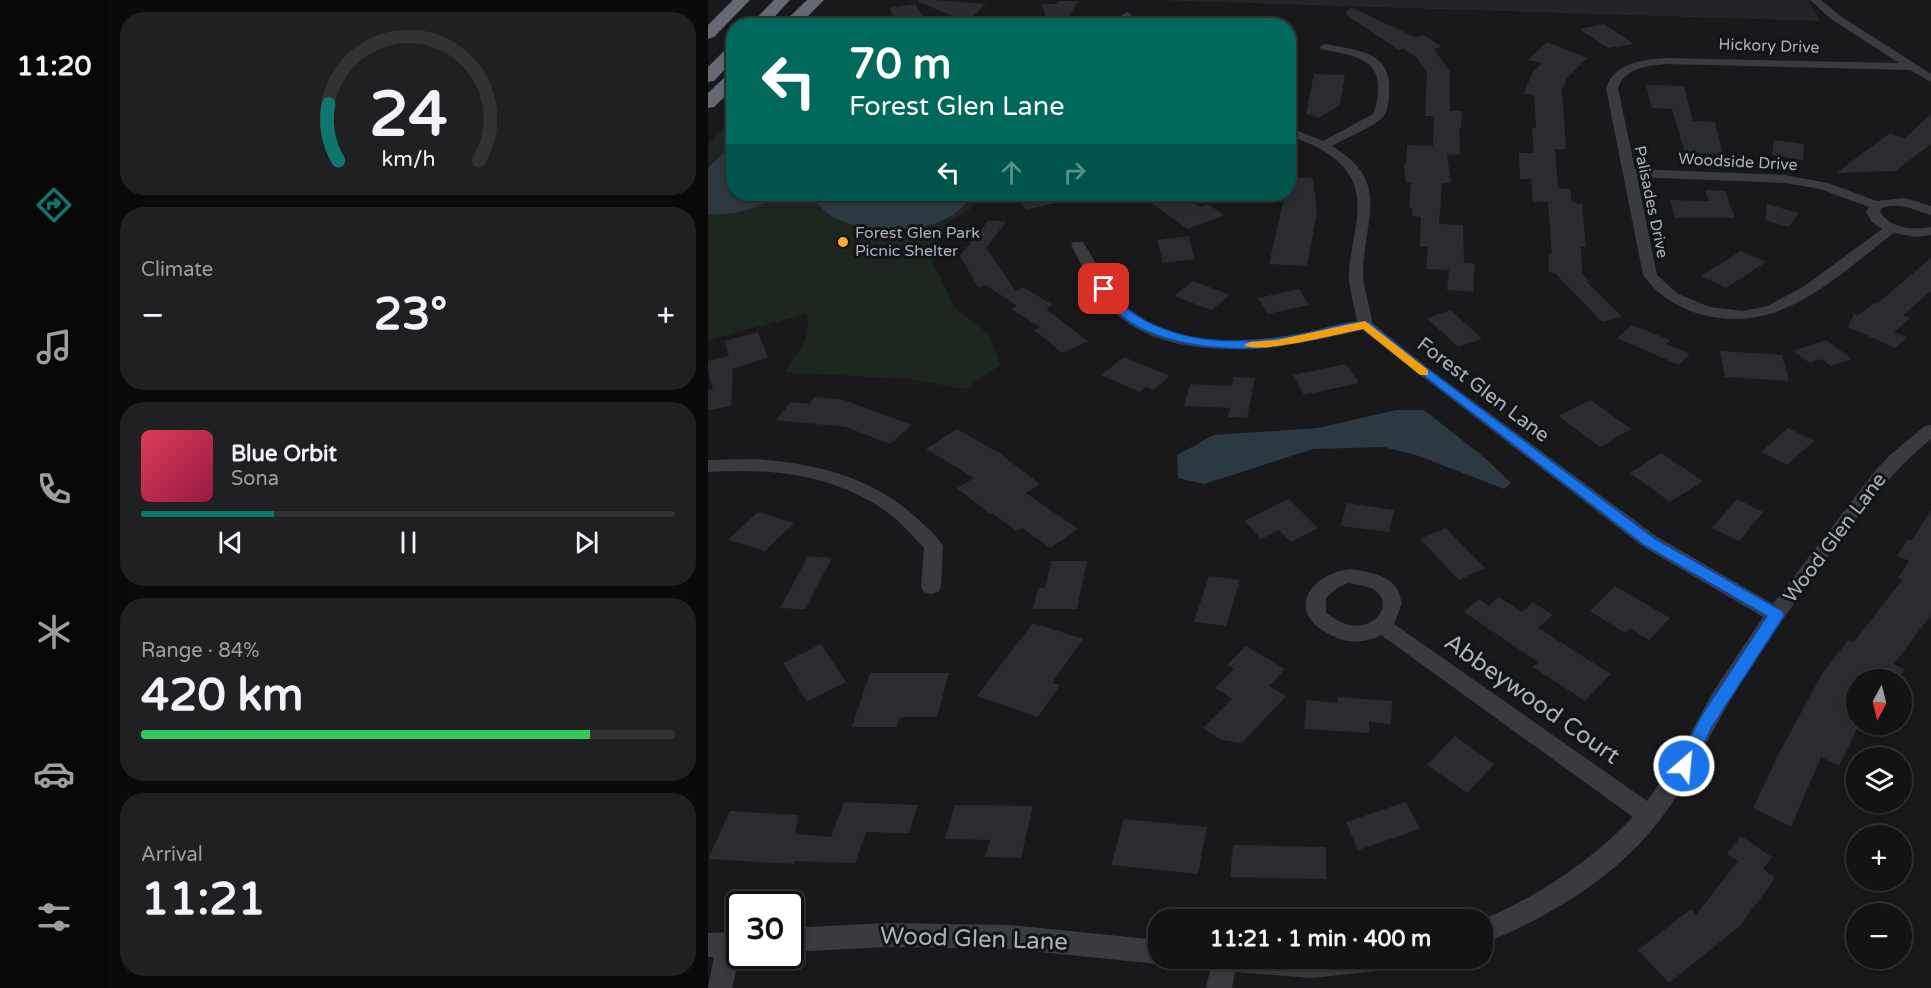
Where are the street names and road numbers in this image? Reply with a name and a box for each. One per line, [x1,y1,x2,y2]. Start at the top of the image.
street label: Hickory Drive [1718,34,1820,58]
street label: Palisades Drive [1629,144,1673,260]
street label: Woodside Drive [1678,149,1798,175]
street label: Forest Glen Lane [1412,332,1554,448]
street label: Wood Glen Lane [1778,468,1892,608]
street label: Abbeywood Court [1439,628,1625,770]
street label: Wood Glen Lane [880,921,1068,957]

